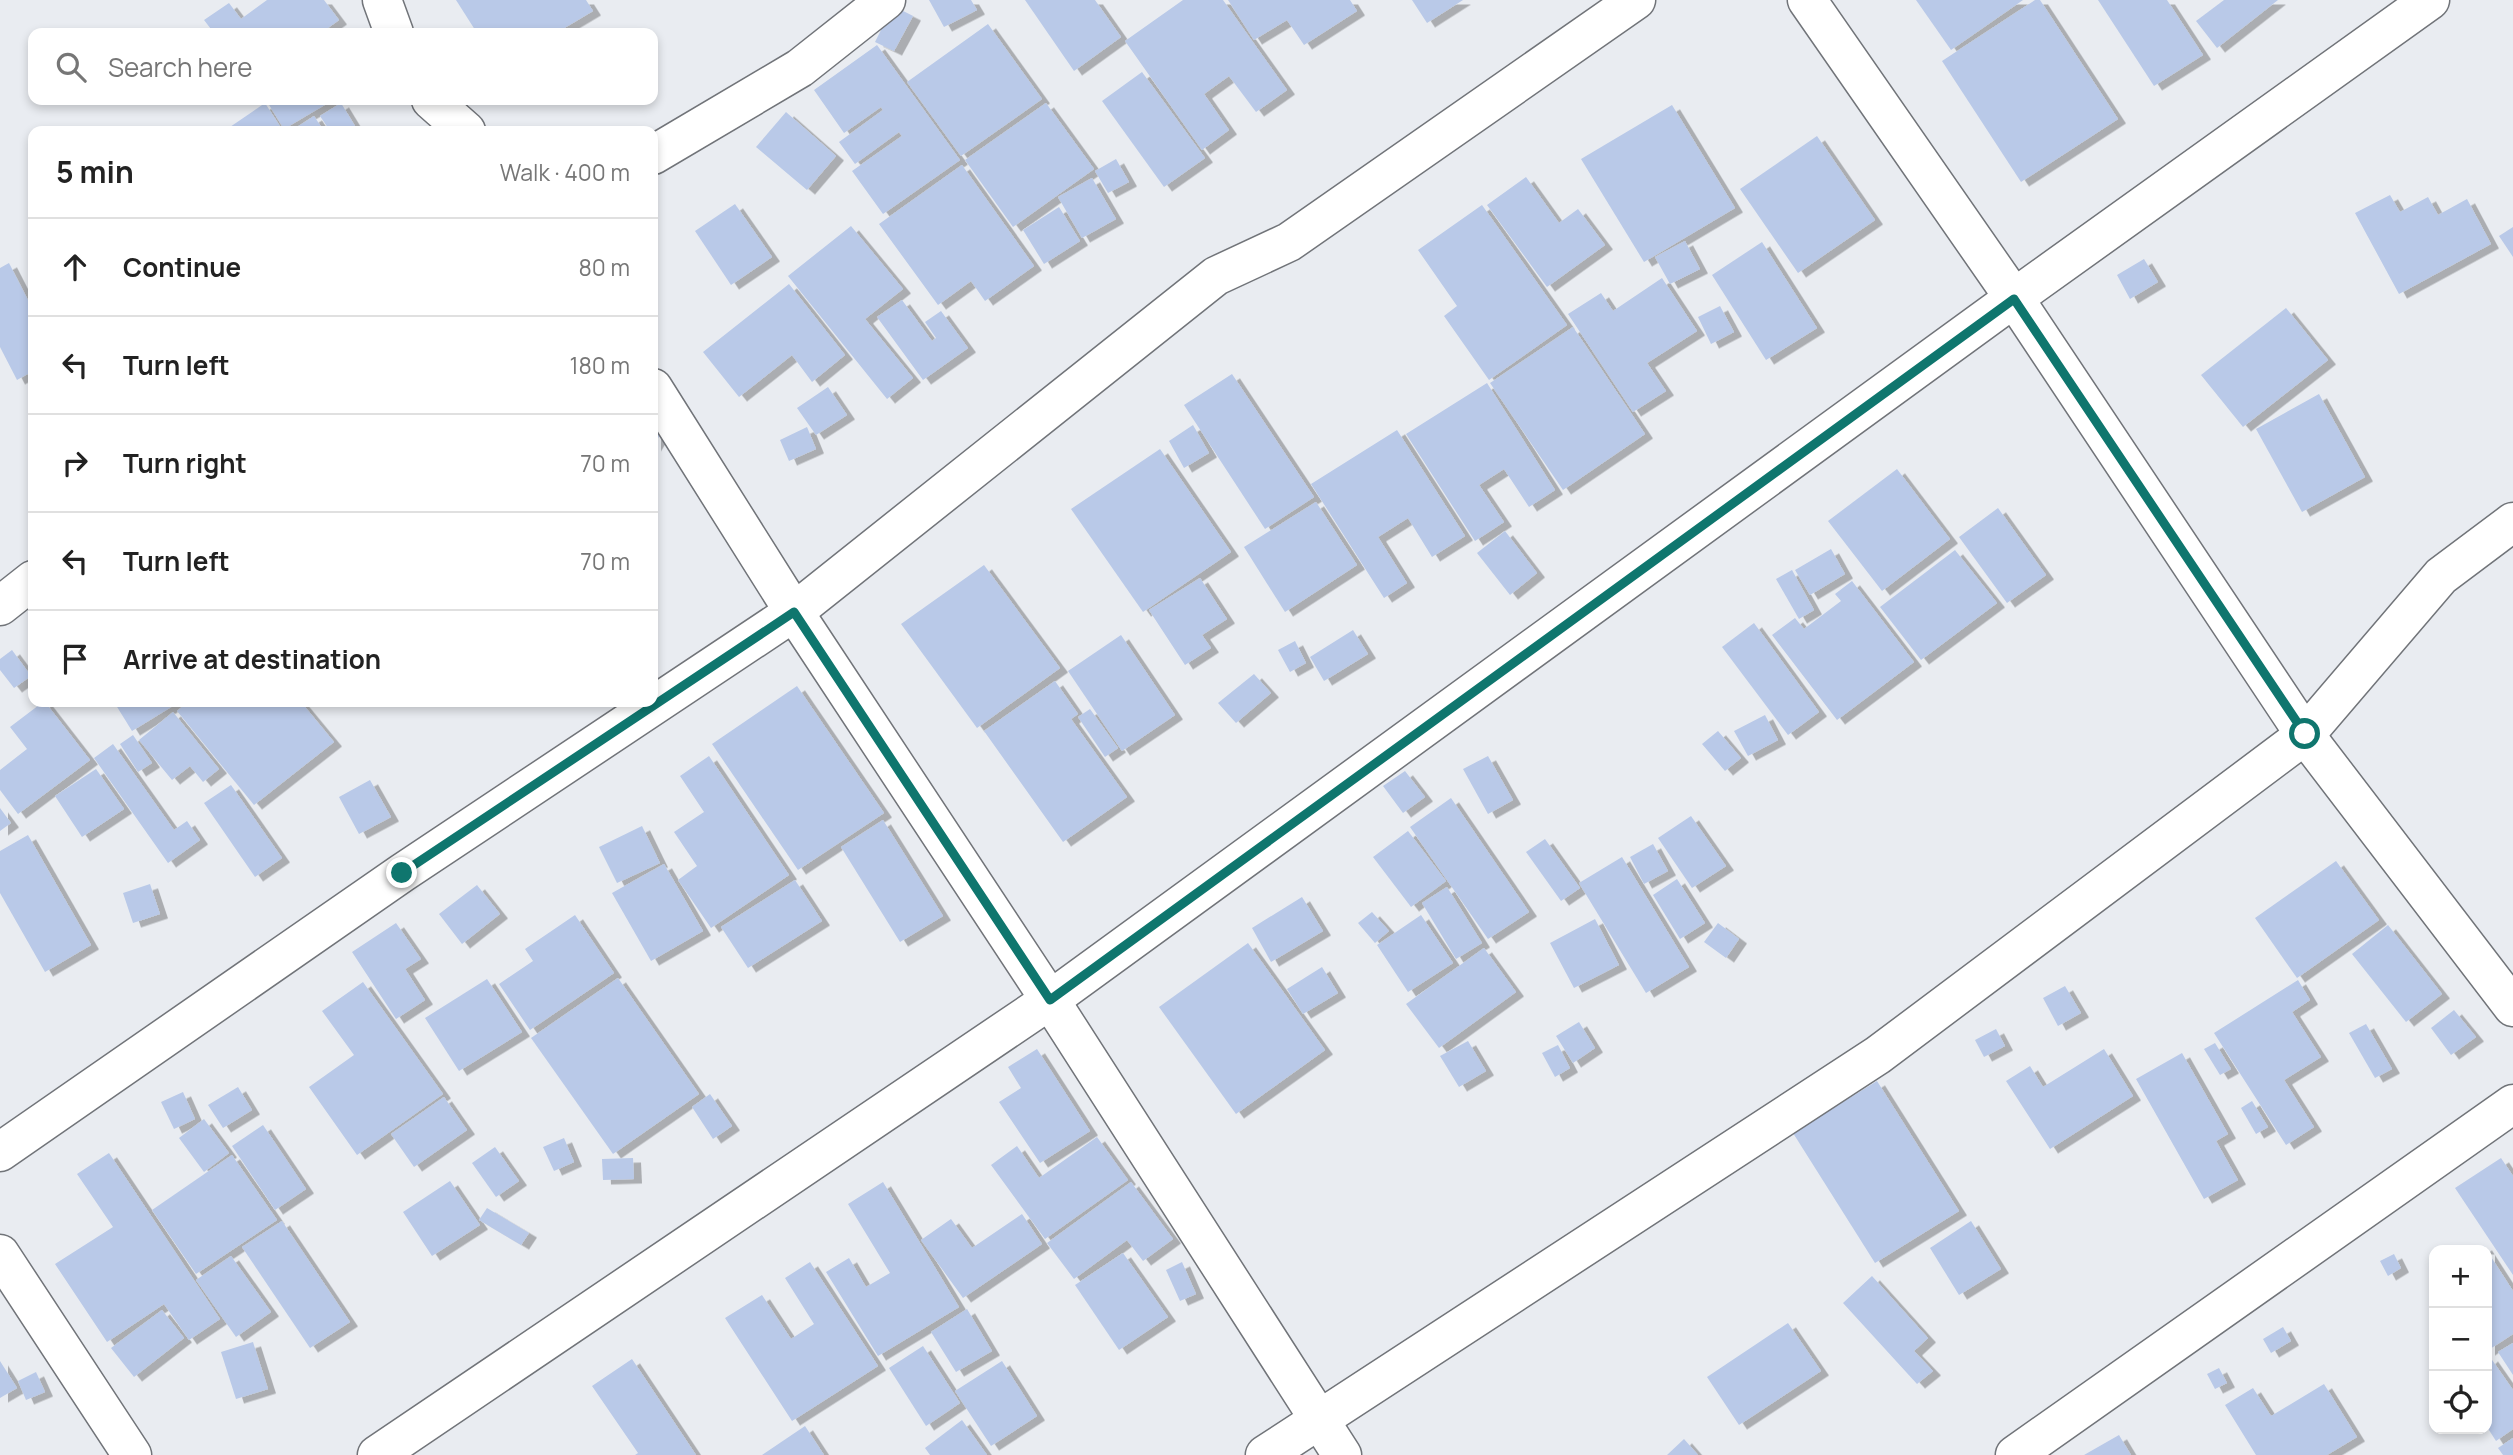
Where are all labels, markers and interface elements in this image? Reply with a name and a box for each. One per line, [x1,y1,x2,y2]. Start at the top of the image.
search box [28,28,658,105]
icon: search [52,48,90,86]
text: Search here [108,49,253,85]
text: 5 min [56,151,134,192]
text: Walk · 400 m [500,156,630,188]
icon: ahead [56,248,94,286]
text: Continue [123,249,241,285]
text: 80 m [579,251,630,283]
icon: left [56,346,94,384]
text: Turn left [123,347,230,383]
text: 180 m [570,349,630,381]
icon: right [56,444,94,482]
text: Turn right [123,445,247,481]
text: 70 m [580,447,630,479]
icon: left [56,542,94,580]
text: Turn left [123,543,230,579]
text: 70 m [580,545,630,577]
icon: arrive [56,640,94,678]
text: Arrive at destination [123,641,381,677]
route start [2289,718,2320,749]
route end [386,857,417,888]
map controls [2429,1245,2492,1434]
button: + [2429,1245,2492,1308]
button: − [2429,1308,2492,1371]
button: locate [2429,1371,2492,1434]

